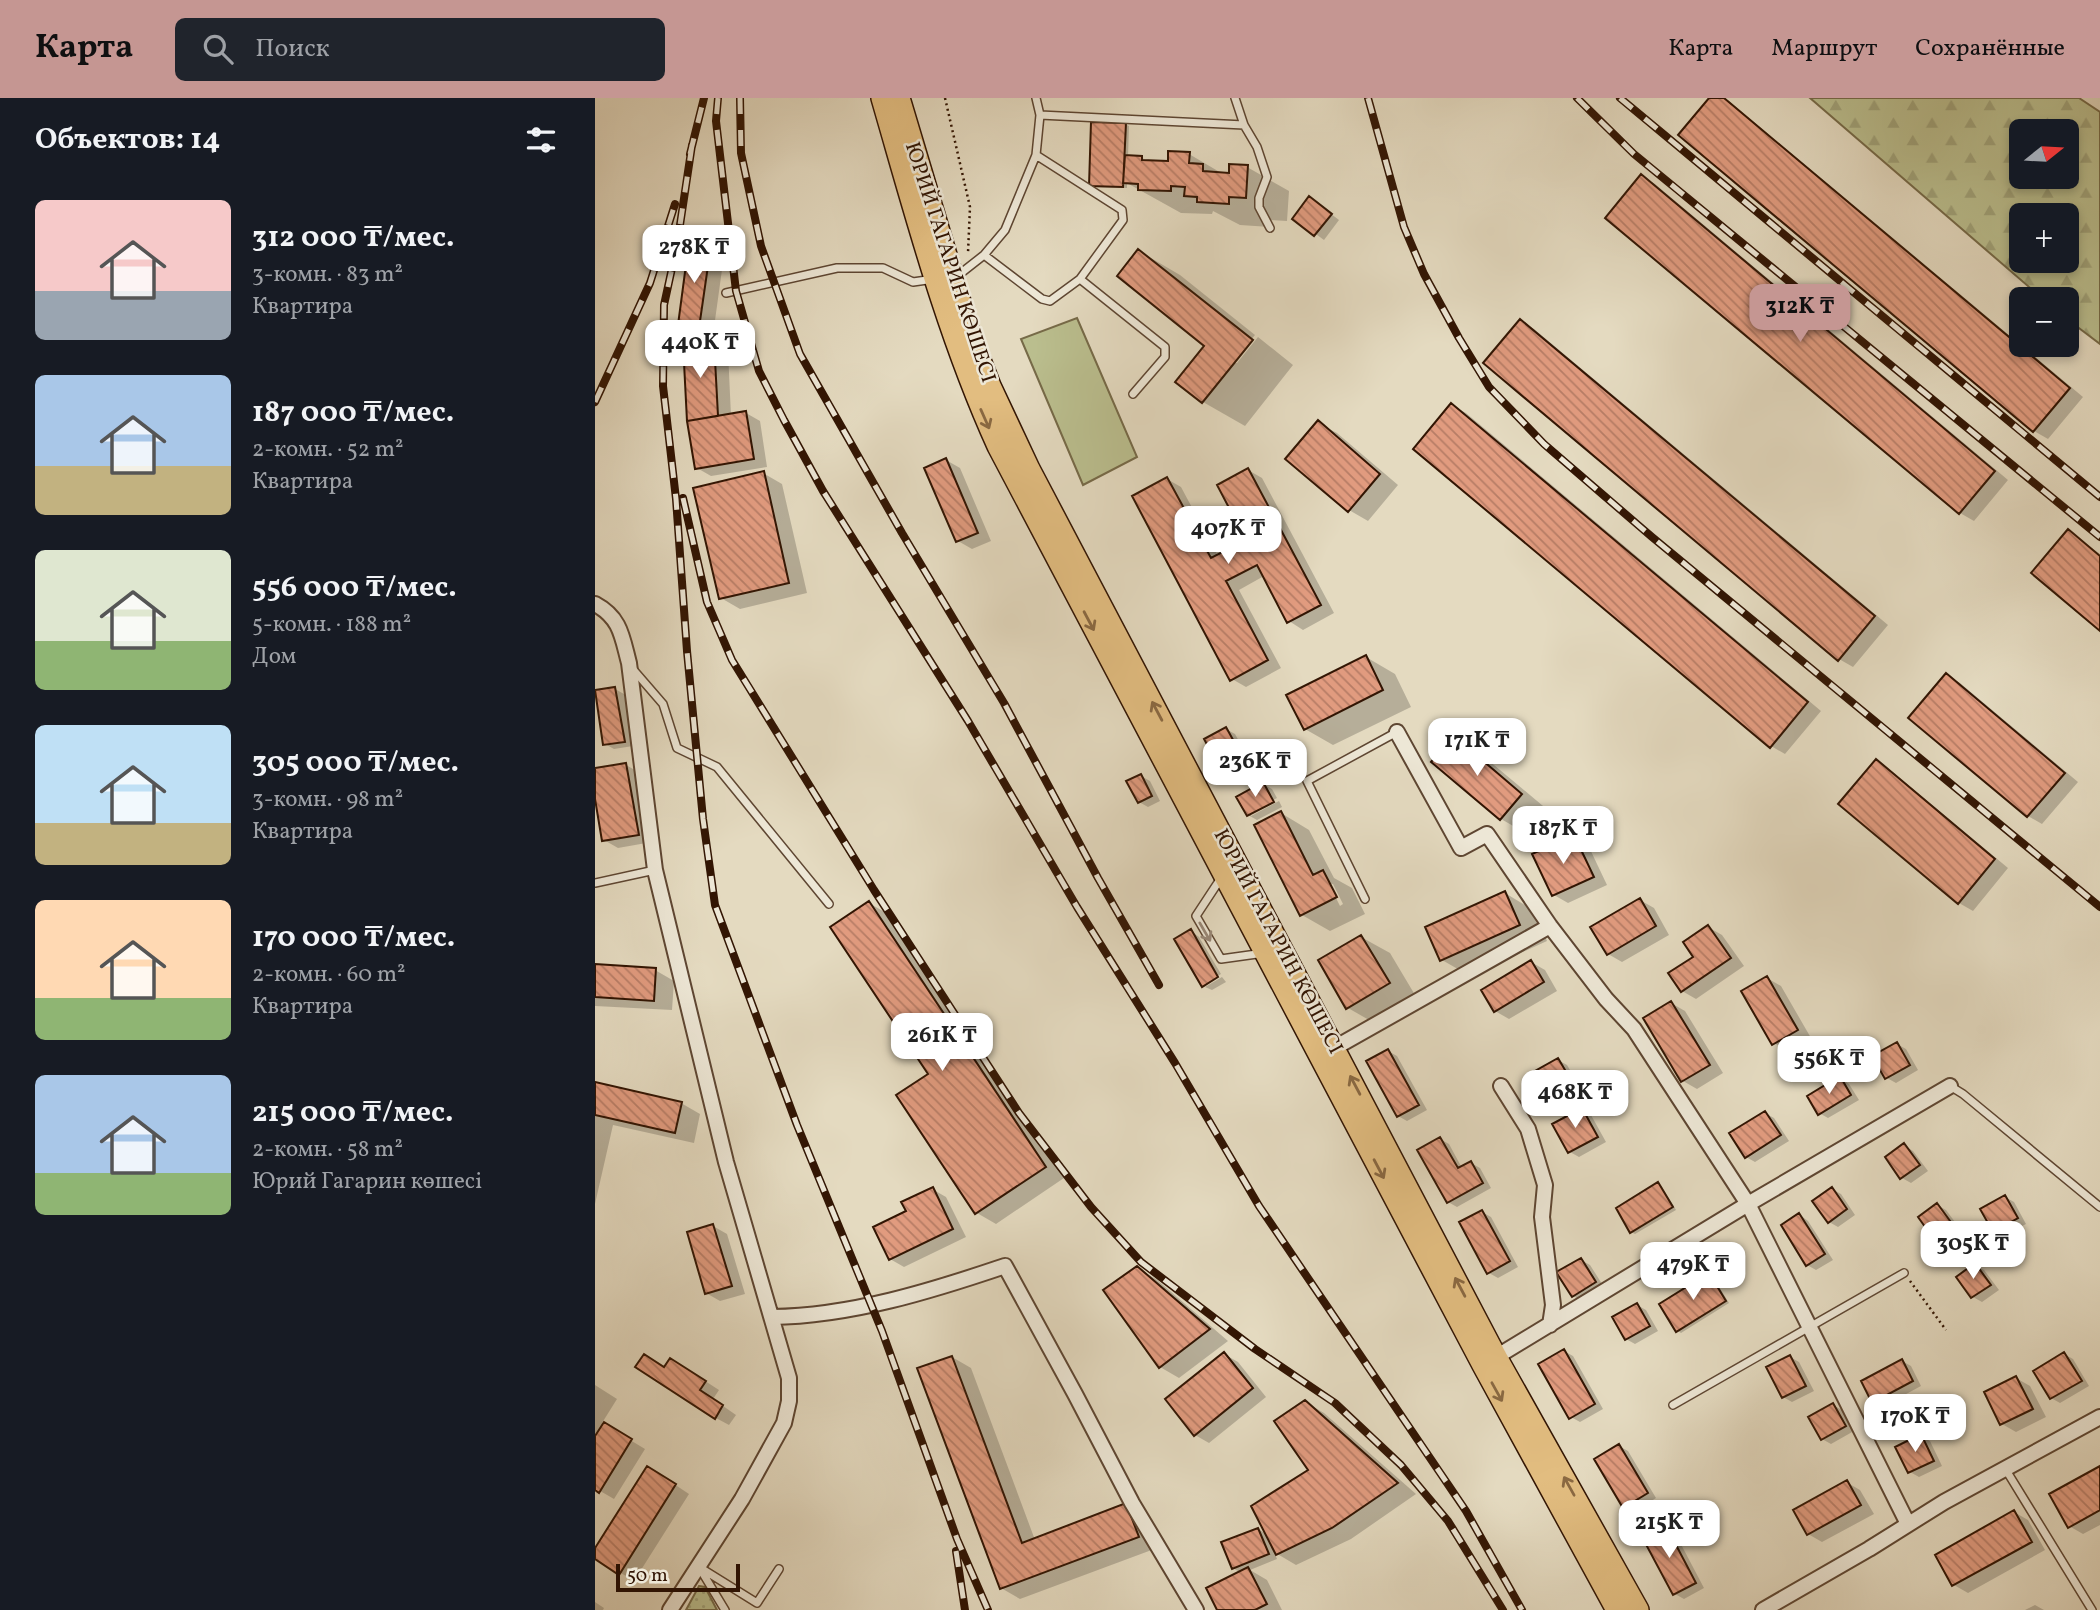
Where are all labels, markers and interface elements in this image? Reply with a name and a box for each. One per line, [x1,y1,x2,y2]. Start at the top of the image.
search box [175,18,665,81]
text: Карта [35,26,133,72]
icon: search [199,30,237,68]
text: Поиск [255,31,330,67]
text: Карта [1668,32,1733,66]
text: Маршрут [1771,32,1877,66]
text: Сохранённые [1915,32,2065,66]
text: Объектов: 14 [35,119,220,161]
north arrow [2009,119,2079,189]
map controls [2009,119,2079,357]
icon: filters [522,121,560,159]
street label: ЮРИЙ ГАГАРИН КӨШЕСІ [897,138,1002,387]
button: + [2009,203,2079,273]
text: 312 000 ₸/мес. [252,217,454,259]
pin: 278K ₸ [637,226,751,285]
icon: home [91,228,175,312]
text: 278K ₸ [658,232,730,264]
text: 3-комн. · 83 m² [252,259,403,291]
pin: 312K ₸ [1743,285,1857,344]
button: − [2009,287,2079,357]
text: Квартира [252,291,353,323]
text: 312K ₸ [1765,291,1835,323]
pin: 440K ₸ [643,320,757,380]
text: 440K ₸ [661,327,739,359]
text: 187 000 ₸/мес. [252,392,454,434]
icon: home [91,403,175,487]
one-way arrow [979,408,992,429]
text: 2-комн. · 52 m² [252,434,404,466]
text: Квартира [252,466,353,498]
pin: 407K ₸ [1171,506,1285,566]
text: 407K ₸ [1191,513,1265,545]
text: 556 000 ₸/мес. [252,567,457,609]
icon: home [91,578,175,662]
text: 5-комн. · 188 m² [252,609,411,641]
one-way arrow [1083,611,1097,631]
text: Дом [252,641,296,673]
one-way arrow [1149,701,1163,721]
pin: 171K ₸ [1420,718,1534,778]
text: 171K ₸ [1444,725,1510,757]
pin: 236K ₸ [1198,740,1312,799]
text: 305 000 ₸/мес. [252,742,459,784]
text: 236K ₸ [1219,746,1291,778]
icon: home [91,753,175,837]
text: 3-комн. · 98 m² [252,784,403,816]
pin: 187K ₸ [1506,806,1620,866]
text: 187K ₸ [1528,813,1598,845]
text: Квартира [252,816,353,848]
street label: ЮРИЙ ГАГАРИН КӨШЕСІ [1206,824,1350,1060]
text: 170 000 ₸/мес. [252,917,455,959]
one-way arrow [1198,921,1212,941]
icon: home [91,928,175,1012]
text: 2-комн. · 60 m² [252,959,406,991]
text: Квартира [252,991,353,1023]
pin: 261K ₸ [885,1014,999,1073]
text: 261K ₸ [907,1020,977,1052]
pin: 556K ₸ [1772,1037,1886,1096]
text: 556K ₸ [1793,1043,1865,1075]
pin: 468K ₸ [1518,1070,1632,1130]
one-way arrow [1347,1075,1361,1096]
text: 468K ₸ [1537,1077,1613,1109]
text: 215 000 ₸/мес. [252,1092,454,1134]
icon: home [91,1103,175,1187]
text: 2-комн. · 58 m² [252,1134,403,1166]
one-way arrow [1373,1158,1386,1179]
text: Юрий Гагарин көшесі [252,1166,482,1198]
pin: 305K ₸ [1916,1222,2030,1281]
text: 305K ₸ [1937,1228,2009,1260]
pin: 479K ₸ [1636,1242,1750,1302]
text: 479K ₸ [1656,1249,1730,1281]
one-way arrow [1453,1277,1467,1297]
one-way arrow [1490,1381,1504,1401]
pin: 170K ₸ [1858,1394,1972,1454]
text: 170K ₸ [1880,1401,1950,1433]
one-way arrow [1562,1477,1576,1497]
pin: 215K ₸ [1612,1500,1726,1560]
text: 215K ₸ [1635,1507,1703,1539]
scale bar [616,1561,740,1593]
text: 50 m [627,1563,668,1589]

